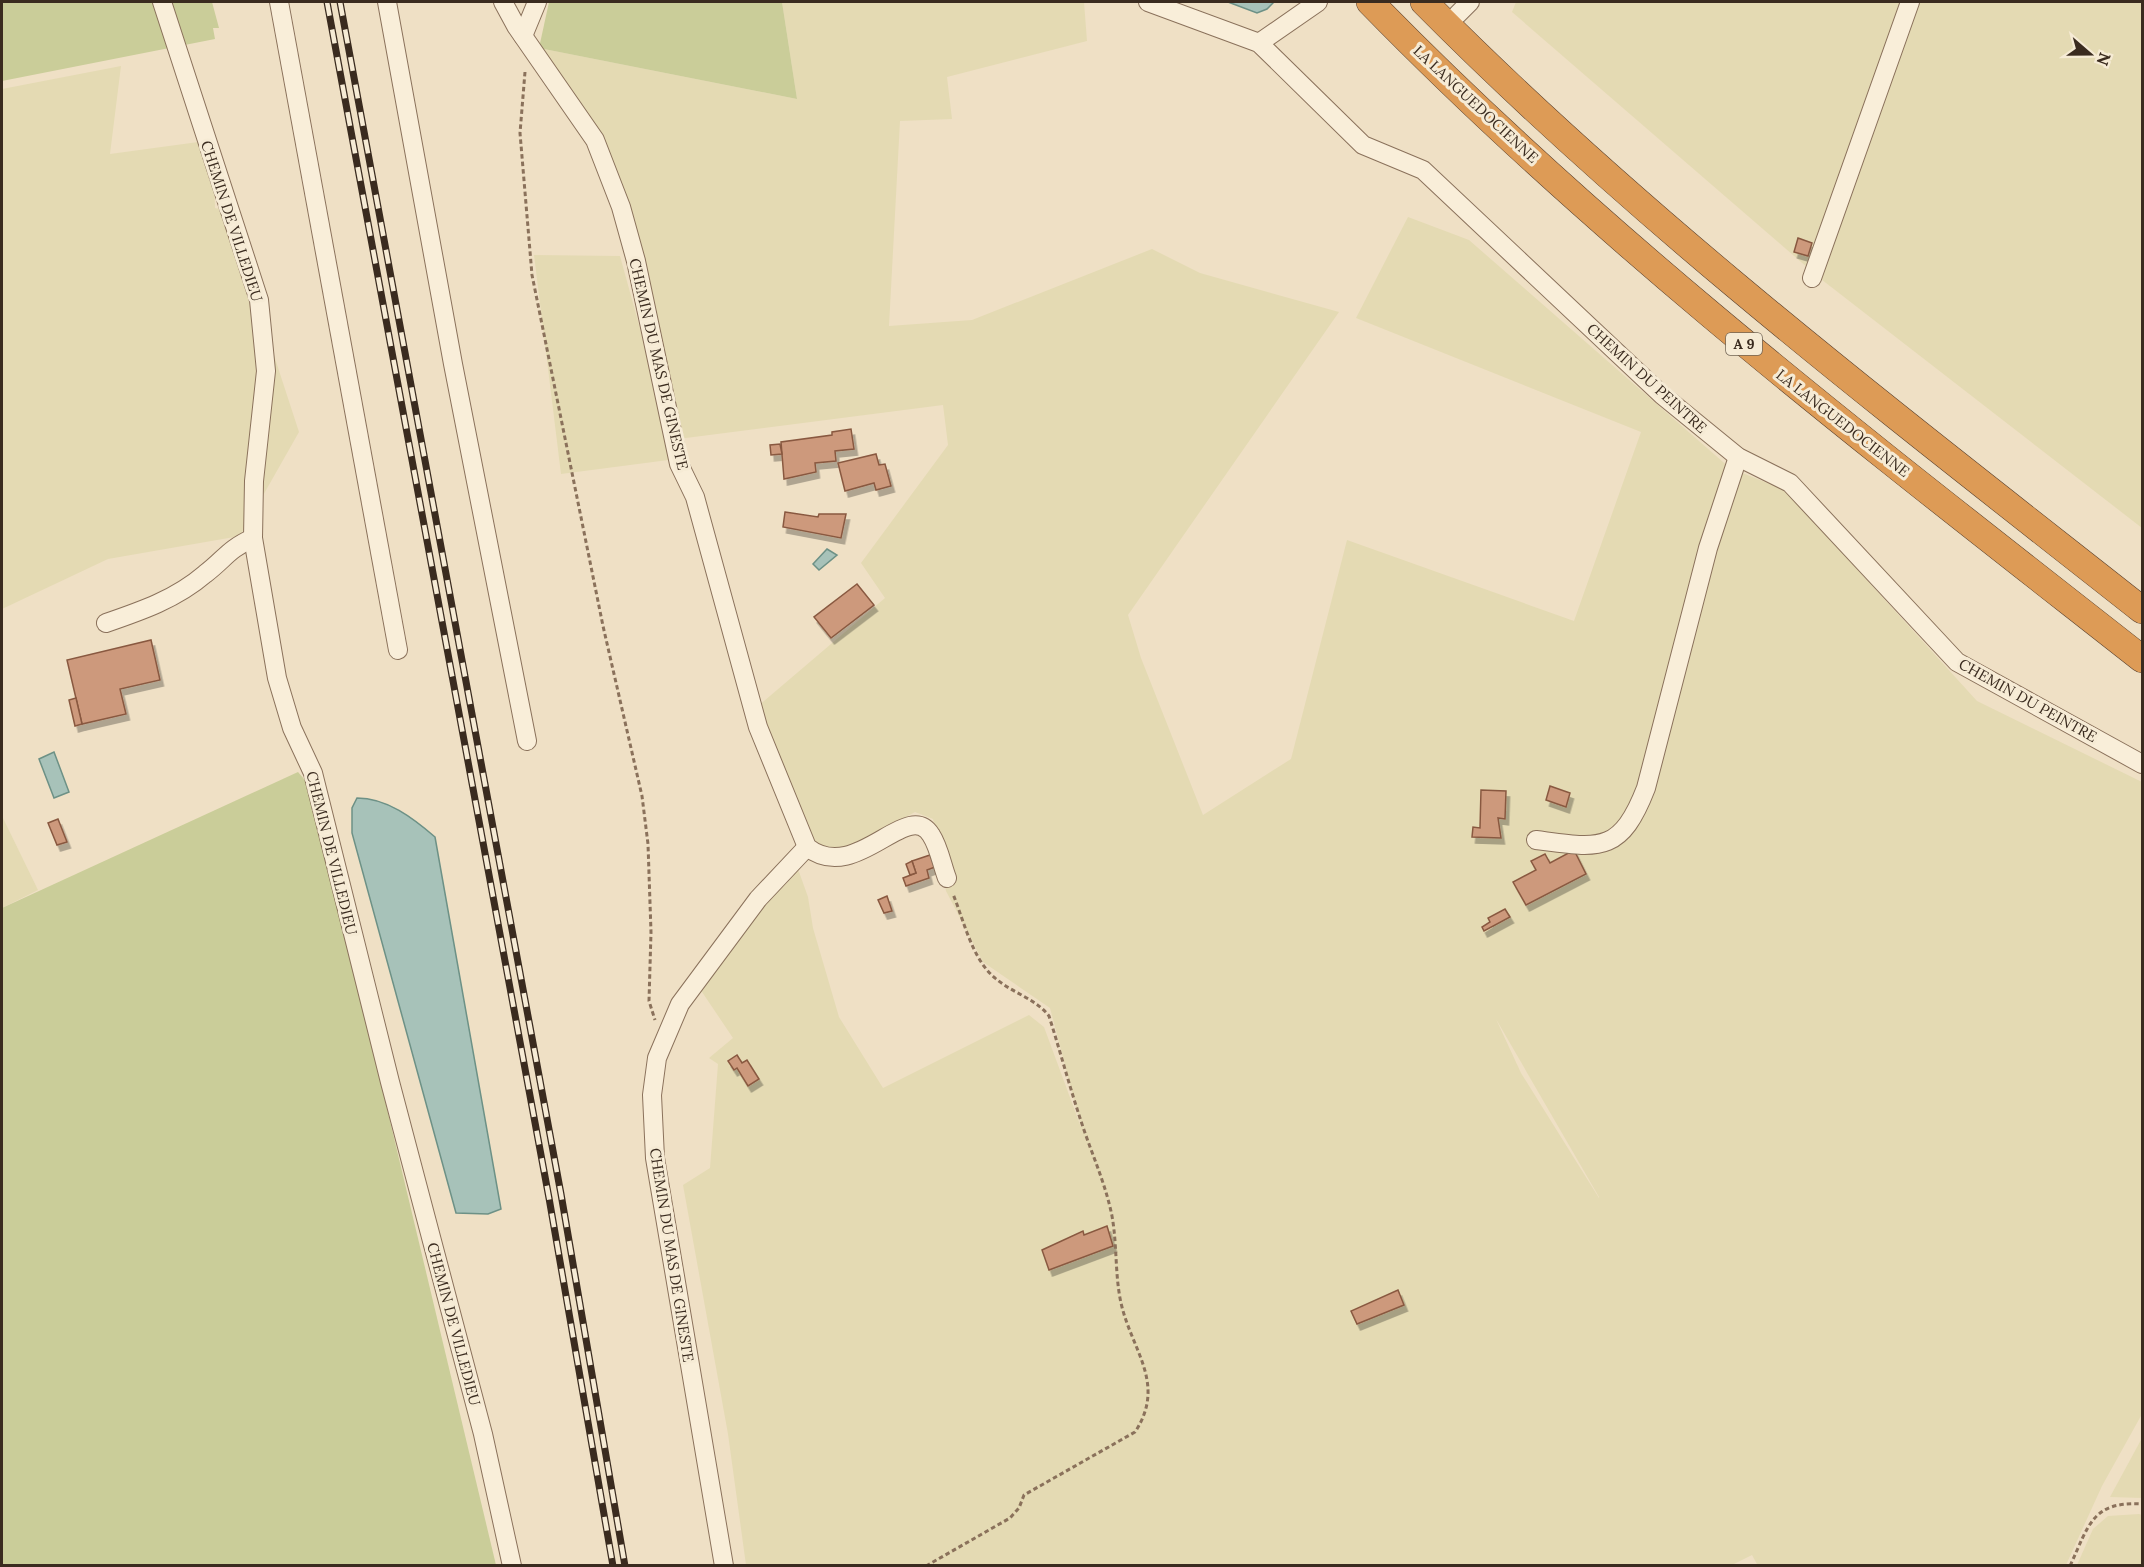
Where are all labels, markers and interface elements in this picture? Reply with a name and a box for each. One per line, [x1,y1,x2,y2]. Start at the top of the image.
north arrow [2060,24,2120,84]
street label: LA LANGUEDOCIENNE [1410,41,1542,167]
text: N [2093,50,2116,68]
street label: CHEMIN DE VILLEDIEU [197,138,267,304]
street label: CHEMIN DU MAS DE GINESTE [625,256,693,472]
street label: CHEMIN DU PEINTRE [1583,319,1711,437]
road number: A 9 [1726,333,1762,355]
street label: LA LANGUEDOCIENNE [1773,365,1913,481]
street label: CHEMIN DU PEINTRE [1956,654,2100,746]
street label: CHEMIN DE VILLEDIEU [302,769,362,937]
street label: CHEMIN DU MAS DE GINESTE [646,1147,698,1363]
street label: CHEMIN DE VILLEDIEU [423,1240,485,1408]

